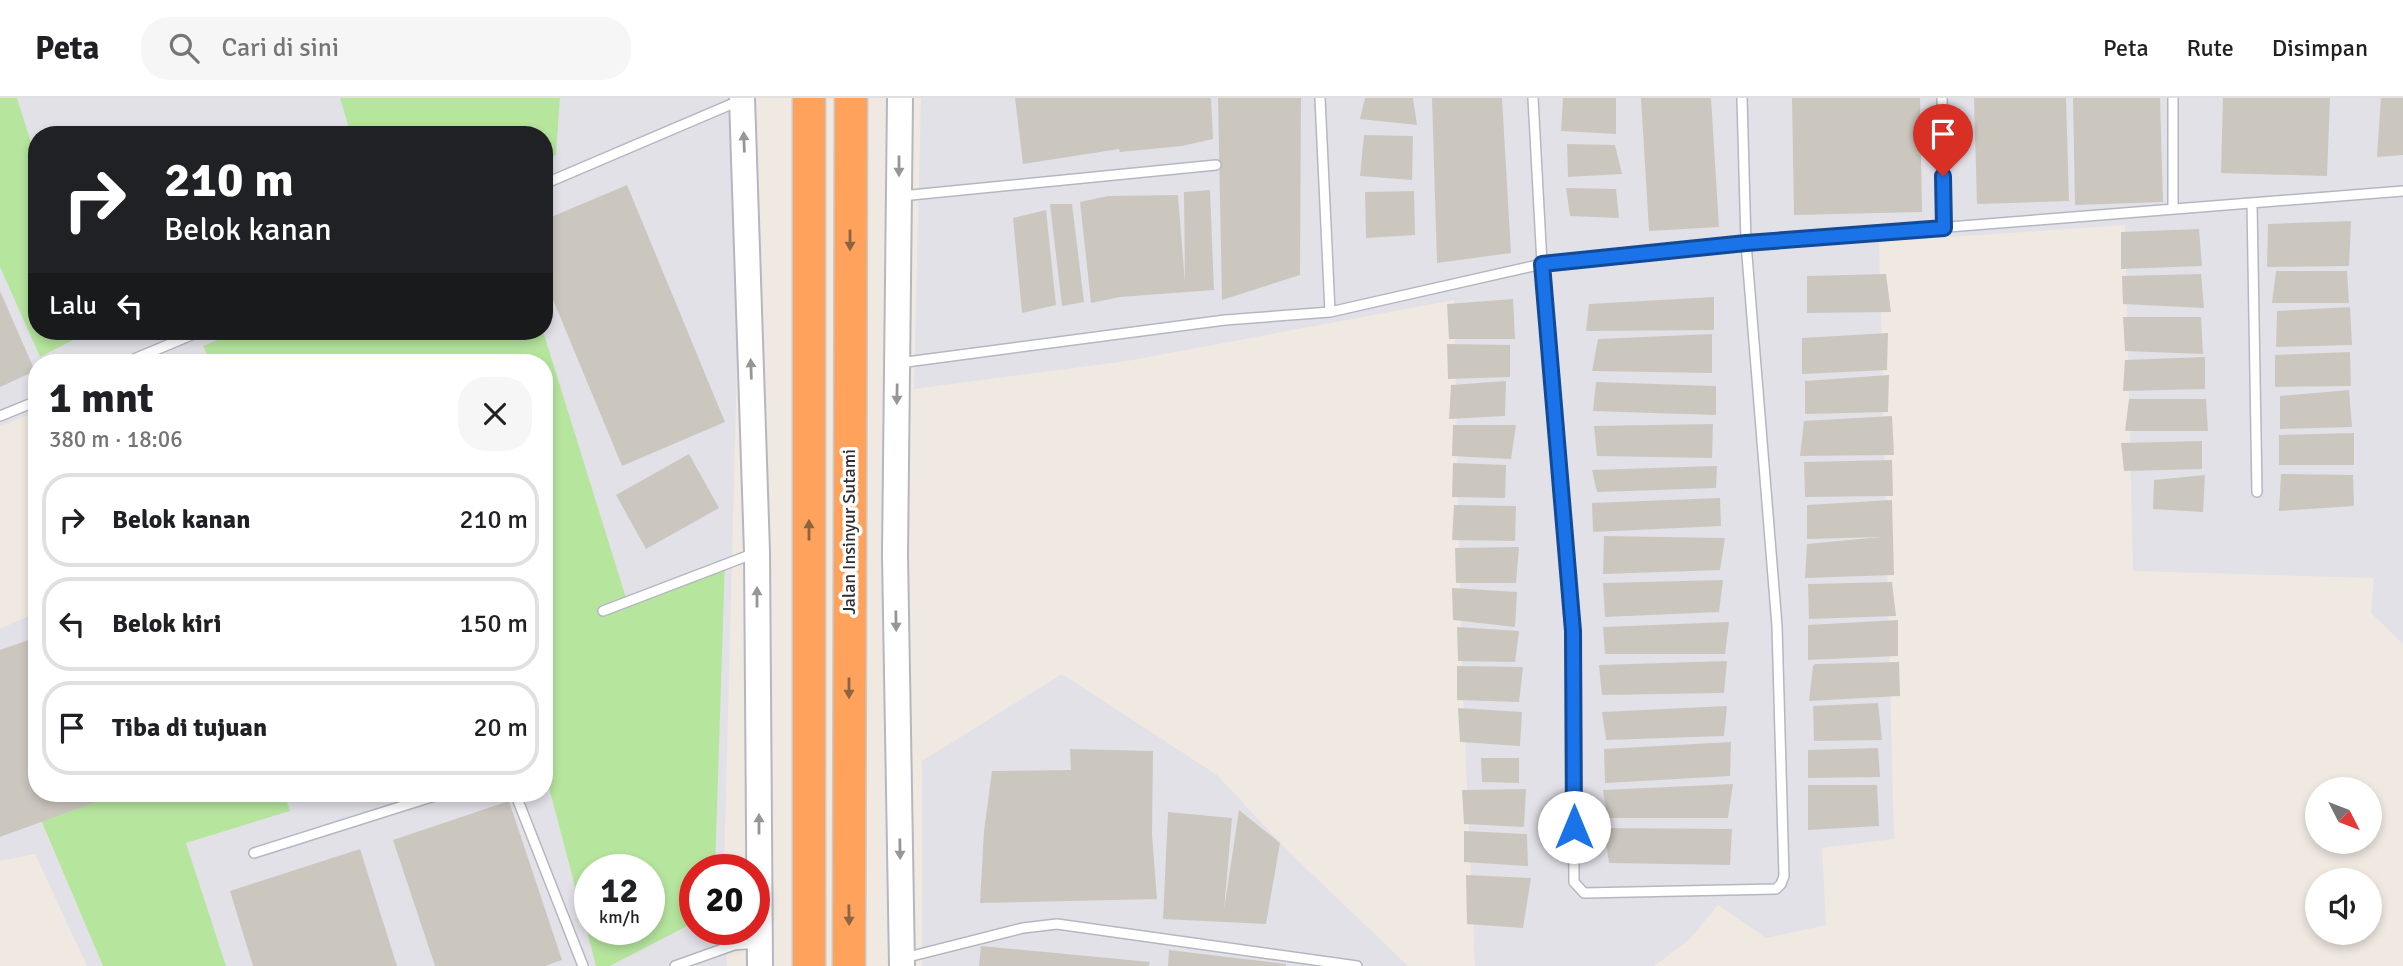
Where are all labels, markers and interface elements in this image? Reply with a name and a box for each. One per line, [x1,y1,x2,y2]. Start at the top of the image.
search box [141,17,631,80]
text: Peta [35,28,99,69]
icon: search [165,29,203,67]
text: Cari di sini [221,32,339,64]
text: Peta [2103,33,2149,63]
text: Rute [2187,33,2234,63]
text: Disimpan [2272,33,2368,63]
pin [1913,104,1973,176]
icon: arrive [1924,115,1962,153]
one-way arrow [738,131,749,153]
text: 210 m [164,150,294,210]
icon: right [49,154,140,245]
one-way arrow [893,155,905,177]
text: Belok kanan [164,210,332,249]
one-way arrow [844,229,856,251]
icon: left [111,287,149,325]
text: Lalu [49,290,97,322]
one-way arrow [745,358,757,380]
text: 1 mnt [49,373,154,424]
button: close [458,377,532,451]
one-way arrow [891,383,903,405]
text: 380 m · 18:06 [49,425,183,454]
street label: Jalan Insinyur Sutami [838,449,860,615]
icon: right [53,501,91,539]
text: Belok kanan [112,504,250,536]
text: 210 m [459,504,528,536]
one-way arrow [803,519,815,541]
one-way arrow [751,586,763,608]
icon: left [53,605,91,643]
text: Belok kiri [112,608,221,640]
text: 150 m [459,608,528,640]
one-way arrow [890,610,902,632]
one-way arrow [843,677,855,699]
icon: arrive [53,709,91,747]
text: Tiba di tujuan [112,712,267,744]
text: 20 m [473,712,528,744]
north arrow [2305,777,2382,854]
map controls [2305,777,2382,945]
position arrow [1537,790,1611,864]
one-way arrow [753,813,765,835]
one-way arrow [895,838,906,860]
speed limit sign: 20 [679,854,770,945]
button: sound [2305,868,2382,945]
text: 12 [601,869,638,912]
one-way arrow [843,904,855,926]
text: km/h [599,906,640,928]

